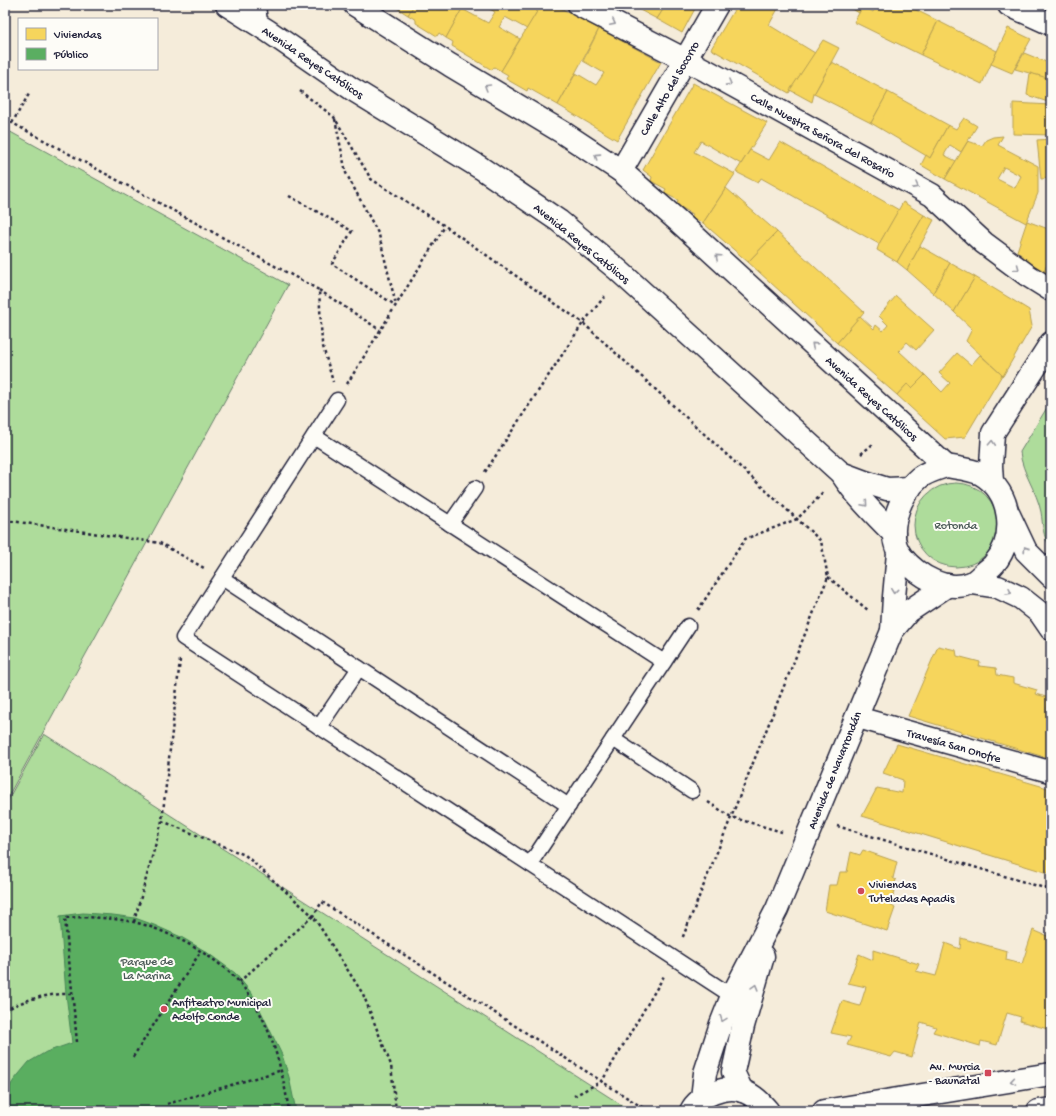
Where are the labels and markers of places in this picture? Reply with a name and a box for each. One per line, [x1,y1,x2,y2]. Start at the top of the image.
place label: Viviendas Tuteladas Apadis [868,879,955,907]
marker: Viviendas Tuteladas Apadis [856,886,866,896]
place label: Anfiteatro Municipal Adolfo Conde [172,997,272,1025]
marker: Anfiteatro Municipal Adolfo Conde [159,1004,169,1014]
place label: Av. Murcia - Baunatal [928,1061,980,1089]
marker: Av. Murcia - Baunatal [983,1068,993,1078]

